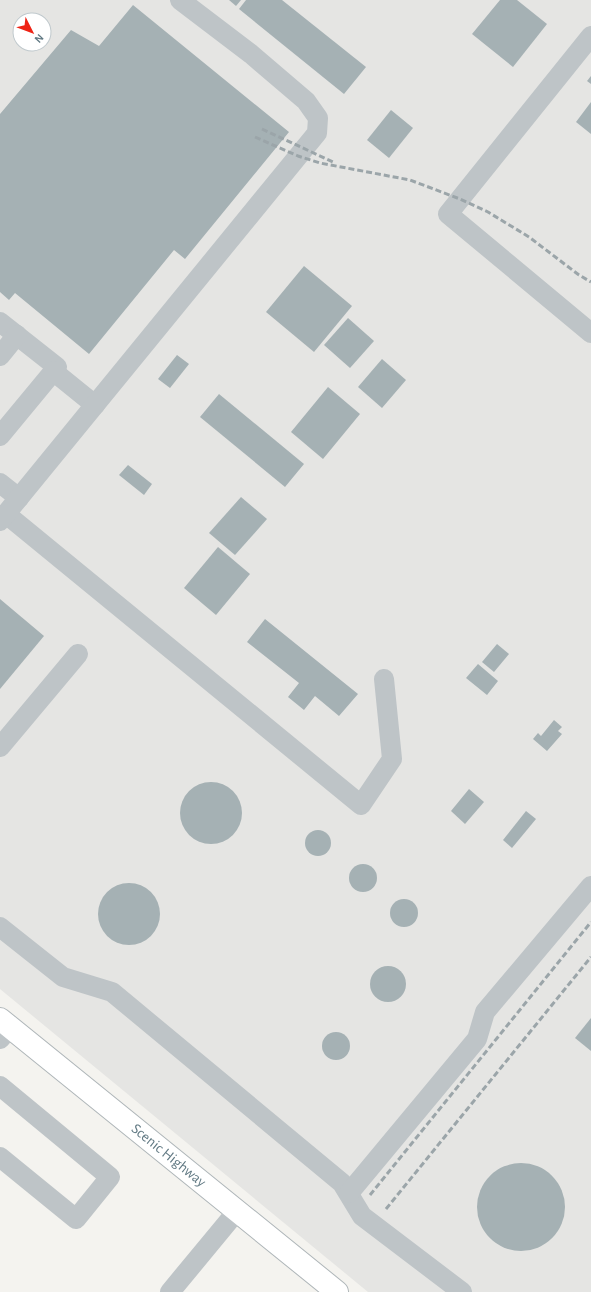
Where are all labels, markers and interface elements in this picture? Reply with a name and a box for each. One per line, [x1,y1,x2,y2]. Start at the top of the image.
north arrow [12,12,52,52]
text: N [32,32,46,45]
street label: Scenic Highway [129,1121,209,1190]

